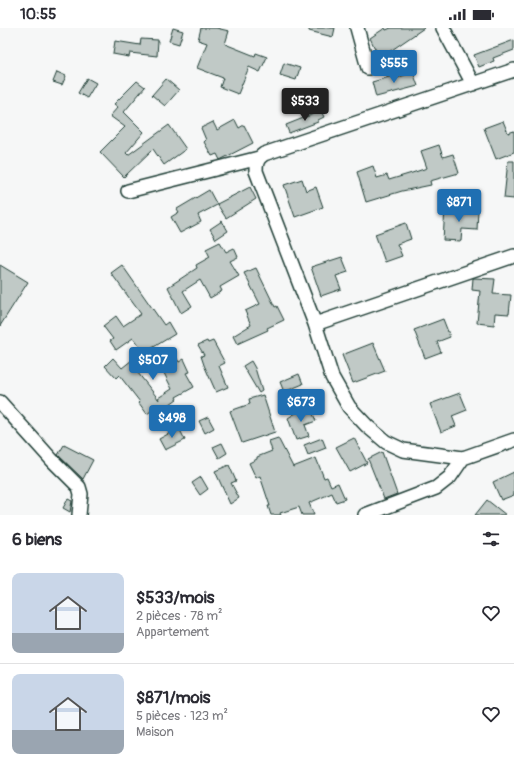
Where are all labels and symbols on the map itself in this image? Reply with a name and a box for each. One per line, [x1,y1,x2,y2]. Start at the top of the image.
pin: $555 [370,50,418,84]
pin: $533 [281,88,329,122]
pin: $871 [435,189,483,223]
pin: $507 [129,347,177,381]
pin: $673 [277,389,325,423]
pin: $498 [148,405,196,439]

